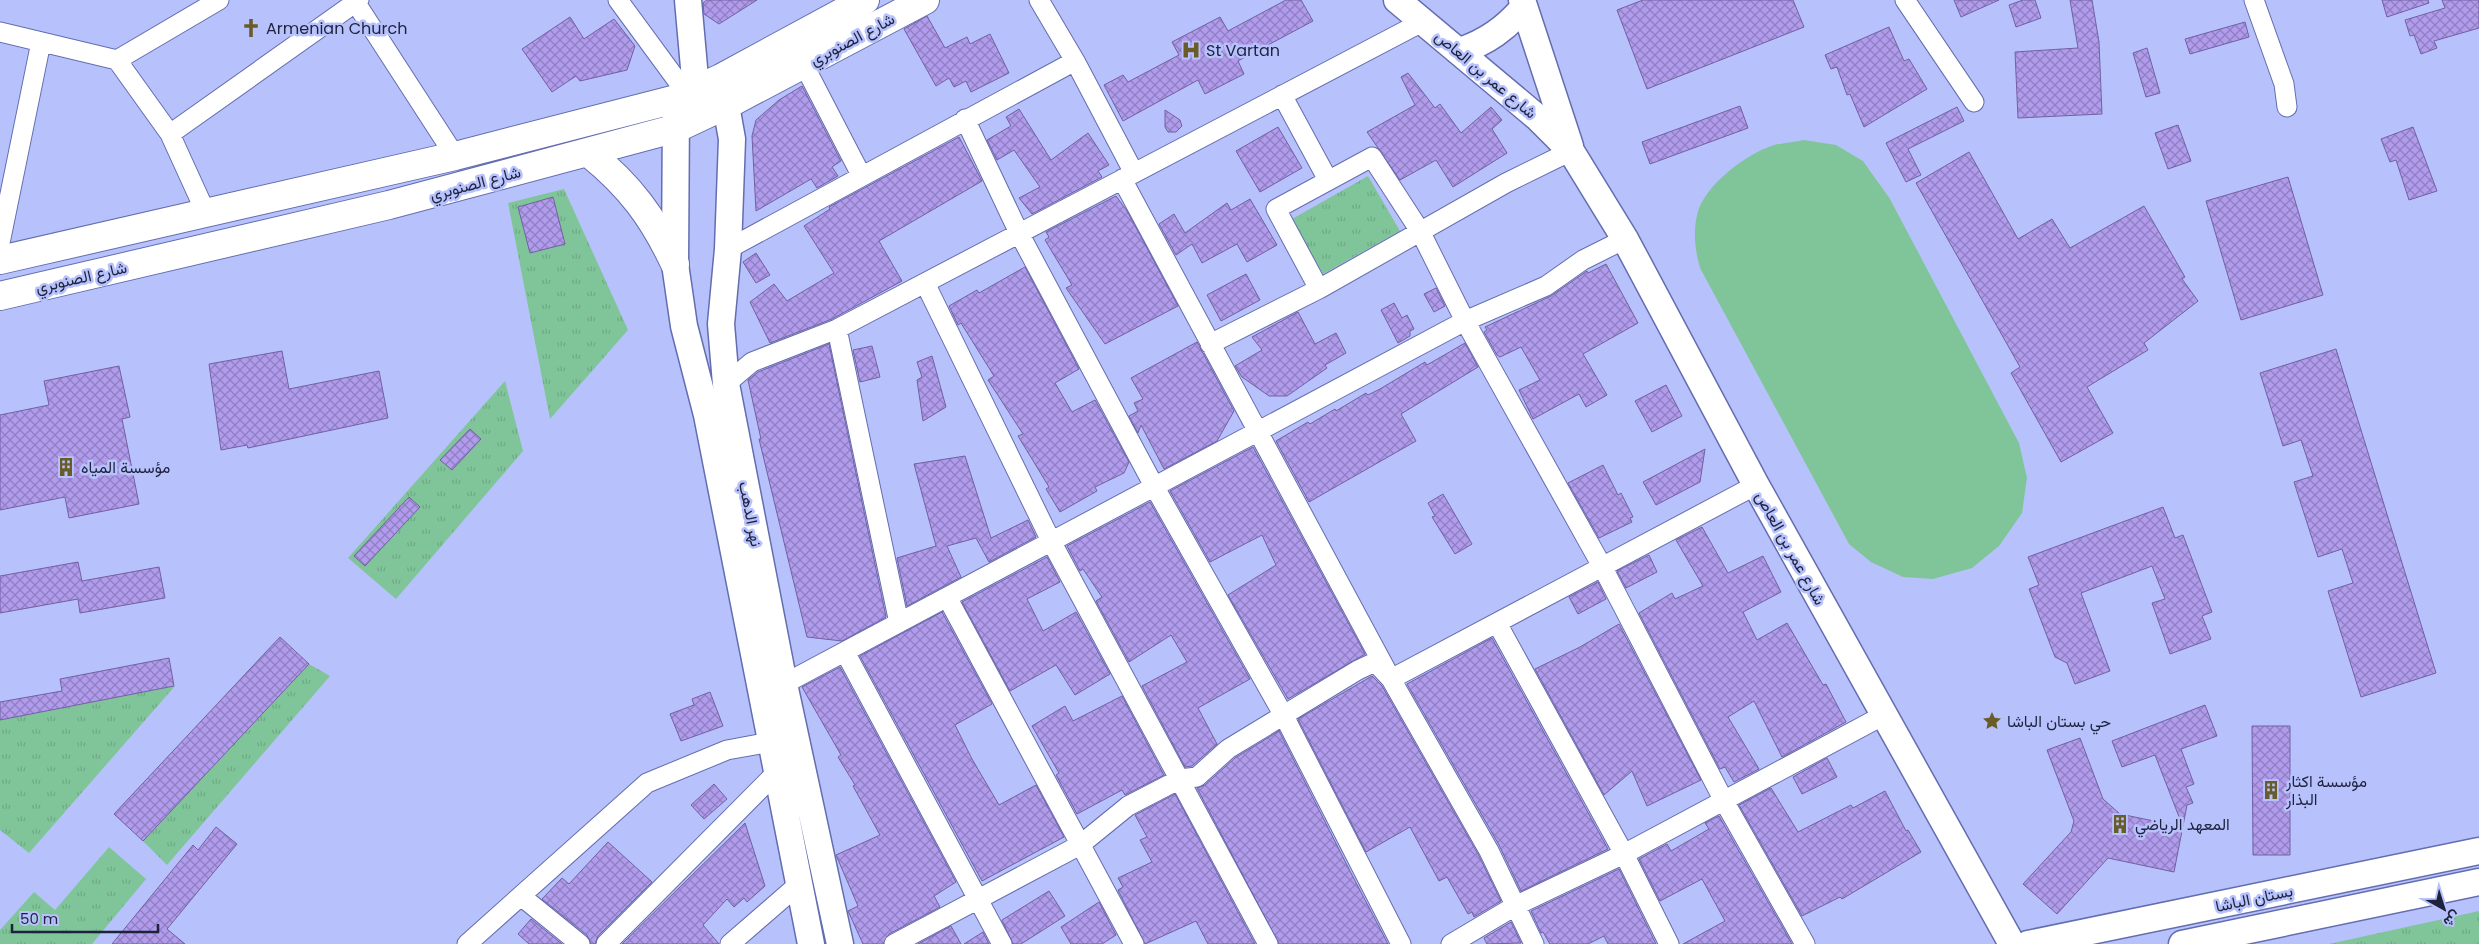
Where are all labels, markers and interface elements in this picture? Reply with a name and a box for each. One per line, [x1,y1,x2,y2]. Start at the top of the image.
street label: شارع الصنوبري [806,7,900,73]
church icon: Armenian Church [240,17,262,39]
place label: Armenian Church [266,17,407,40]
street label: شارع عمر بن العاص [1430,25,1542,124]
hospital icon: St Vartan [1180,39,1202,61]
place label: St Vartan [1206,39,1280,62]
street label: شارع الصنوبري [427,160,524,209]
street label: شارع الصنوبري [33,256,130,301]
building icon: مؤسسة المياه [55,456,77,478]
place label: مؤسسة المياه [81,456,170,479]
street label: نهر الدهب [733,480,768,549]
street label: شارع عمر بن العاص [1750,487,1831,609]
place icon: حي بستان الباشا [1981,710,2003,732]
place label: حي بستان الباشا [2007,710,2111,735]
place label: مؤسسة اكثار البذار [2285,770,2367,811]
building icon: مؤسسة اكثار البذار [2260,779,2282,801]
building icon: المعهد الرياضي [2109,813,2131,835]
place label: المعهد الرياضي [2135,813,2230,838]
street label: بستان الباشا [2213,879,2295,918]
north arrow [2419,884,2469,934]
scale bar [12,902,159,934]
text: ش [2439,906,2465,932]
text: 50 m [20,908,58,929]

